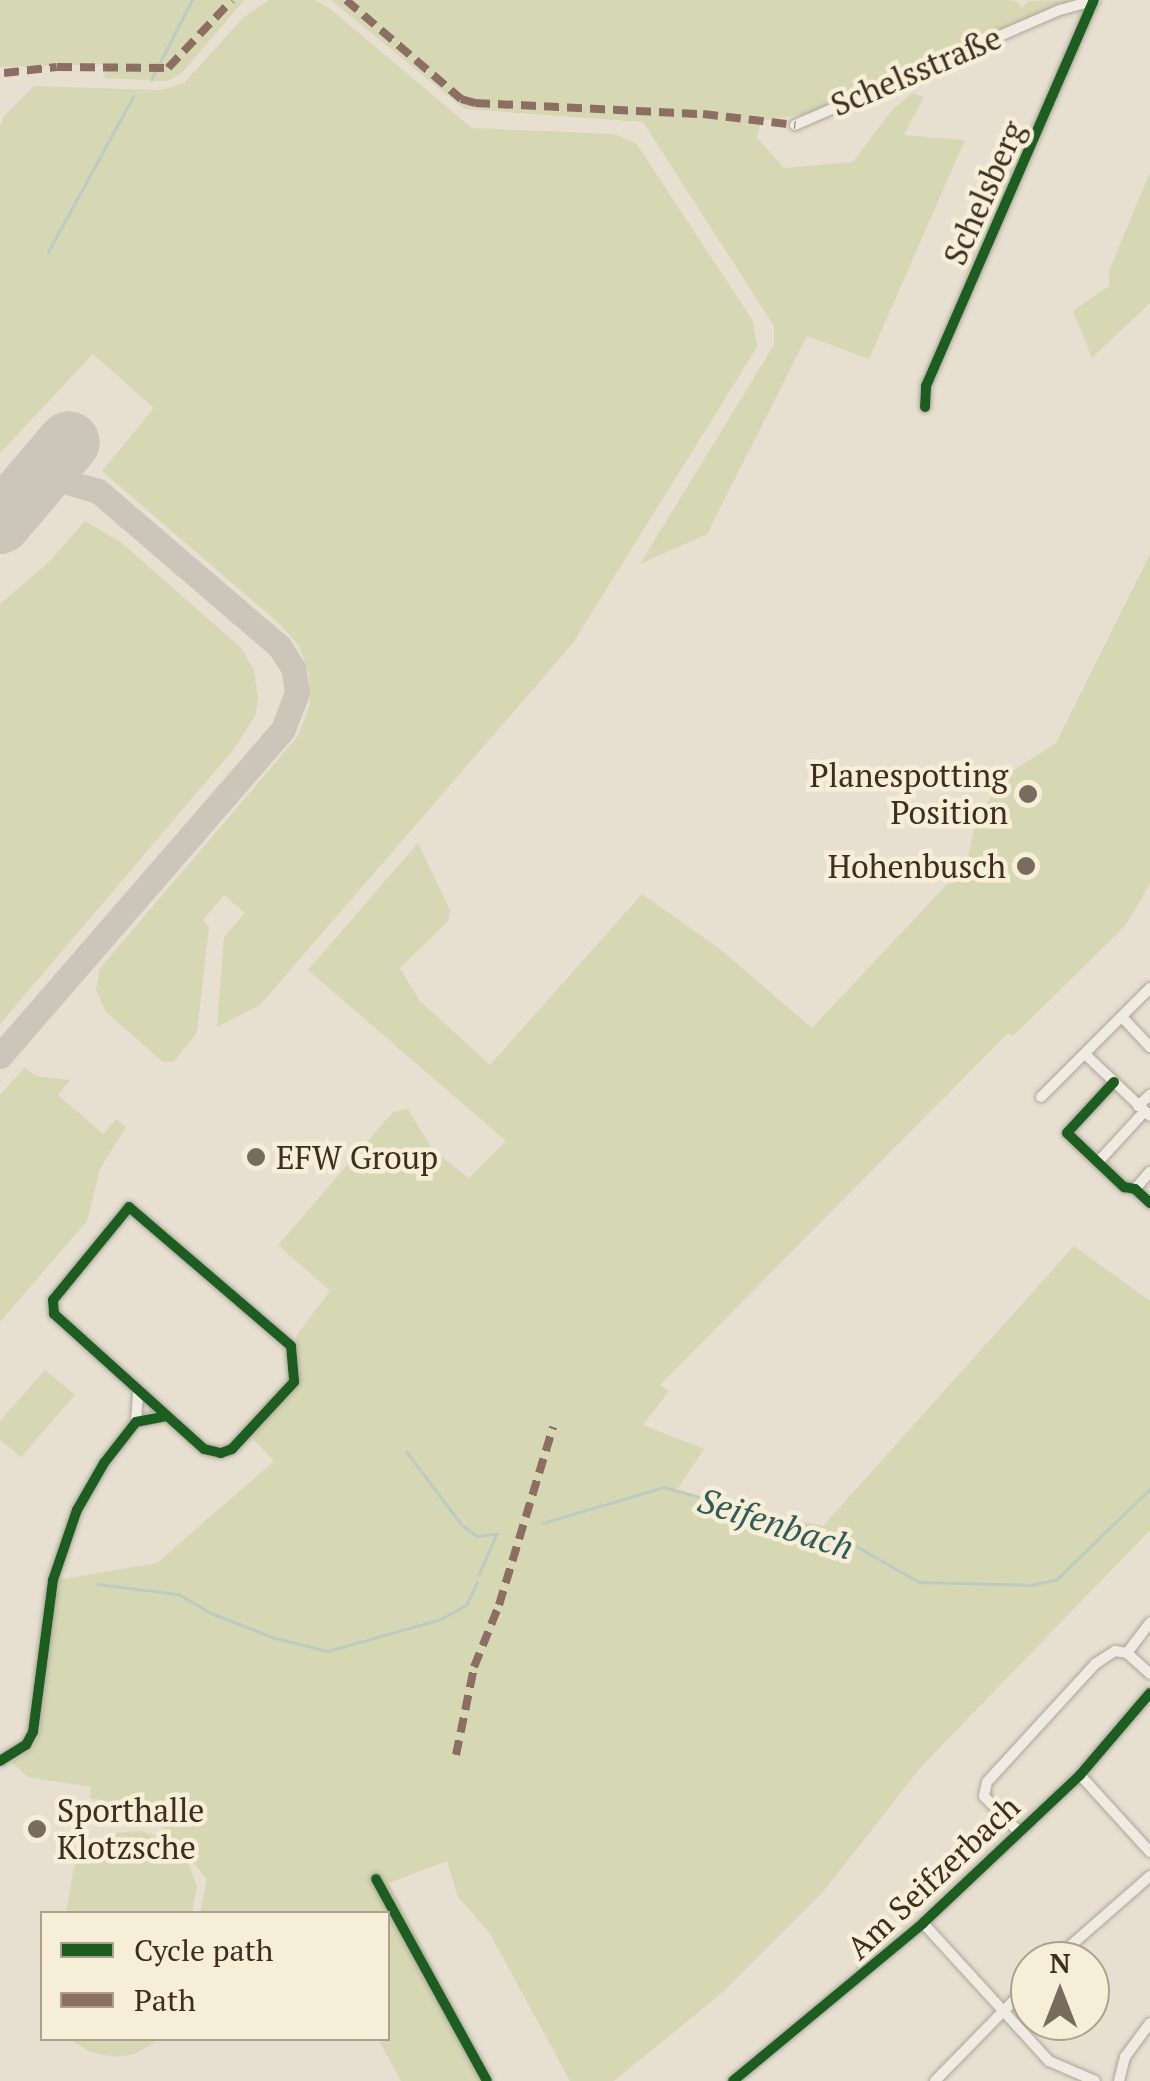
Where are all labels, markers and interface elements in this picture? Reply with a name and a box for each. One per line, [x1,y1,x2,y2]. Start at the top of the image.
street label: Schelsstraße [825,18,1007,124]
street label: Schelsberg [935,115,1033,271]
place label: Planespotting Position [810,757,1008,832]
marker: Planespotting Position [1017,783,1039,805]
place label: Hohenbusch [828,847,1006,885]
marker: Hohenbusch [1015,855,1037,877]
place label: EFW Group [276,1138,438,1176]
marker: EFW Group [245,1146,267,1168]
water label: Seifenbach [693,1478,859,1568]
street label: Am Seifzerbach [839,1787,1027,1967]
place label: Sporthalle Klotzsche [57,1792,204,1867]
marker: Sporthalle Klotzsche [26,1818,48,1840]
legend [40,1911,390,2041]
text: Cycle path [134,1930,273,1970]
north arrow [1010,1941,1110,2041]
text: N [1049,1944,1071,1981]
text: Path [134,1980,196,2020]

